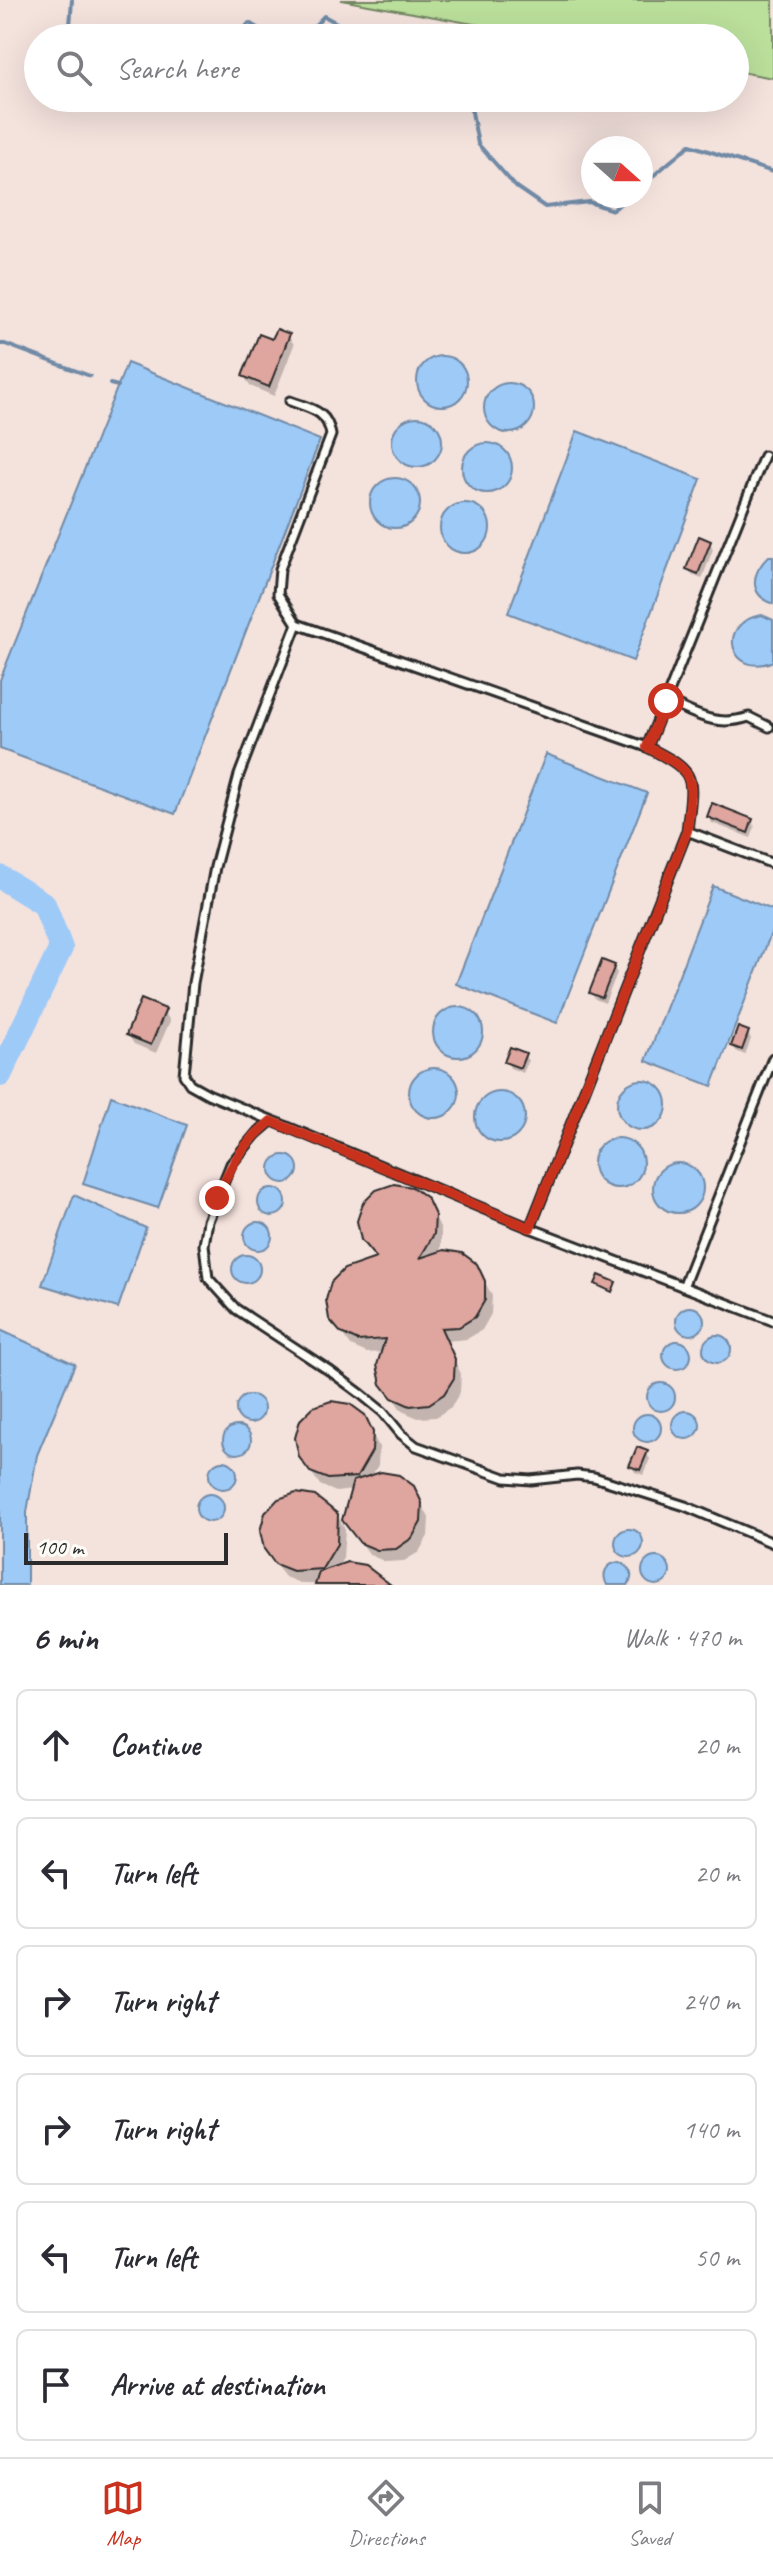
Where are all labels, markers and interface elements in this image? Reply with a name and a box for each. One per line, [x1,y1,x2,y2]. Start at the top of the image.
search box [24,24,749,112]
icon: search [52,46,96,90]
text: Search here [116,49,238,87]
north arrow [581,136,653,208]
route start [648,683,684,719]
route end [199,1180,235,1216]
scale bar [24,1529,228,1565]
text: 100 m [36,1533,83,1561]
text: 6 min [32,1616,98,1659]
text: Walk · 470 m [624,1621,741,1654]
icon: ahead [34,1723,78,1767]
text: Continue [110,1726,200,1764]
text: 20 m [695,1729,739,1762]
icon: left [34,1851,78,1895]
text: Turn left [110,1854,197,1892]
text: 20 m [695,1857,739,1890]
icon: right [34,1979,78,2023]
text: Turn right [110,1982,215,2020]
text: 240 m [683,1985,739,2018]
icon: right [34,2107,78,2151]
text: Turn right [110,2110,215,2148]
text: 140 m [683,2113,739,2146]
icon: left [34,2235,78,2279]
text: Turn left [110,2238,197,2276]
text: 50 m [695,2241,739,2274]
icon: arrive [34,2363,78,2407]
text: Arrive at destination [110,2366,325,2404]
tab: Map [101,2476,145,2552]
tab: Directions [348,2476,425,2552]
tab: Saved [628,2476,672,2552]

